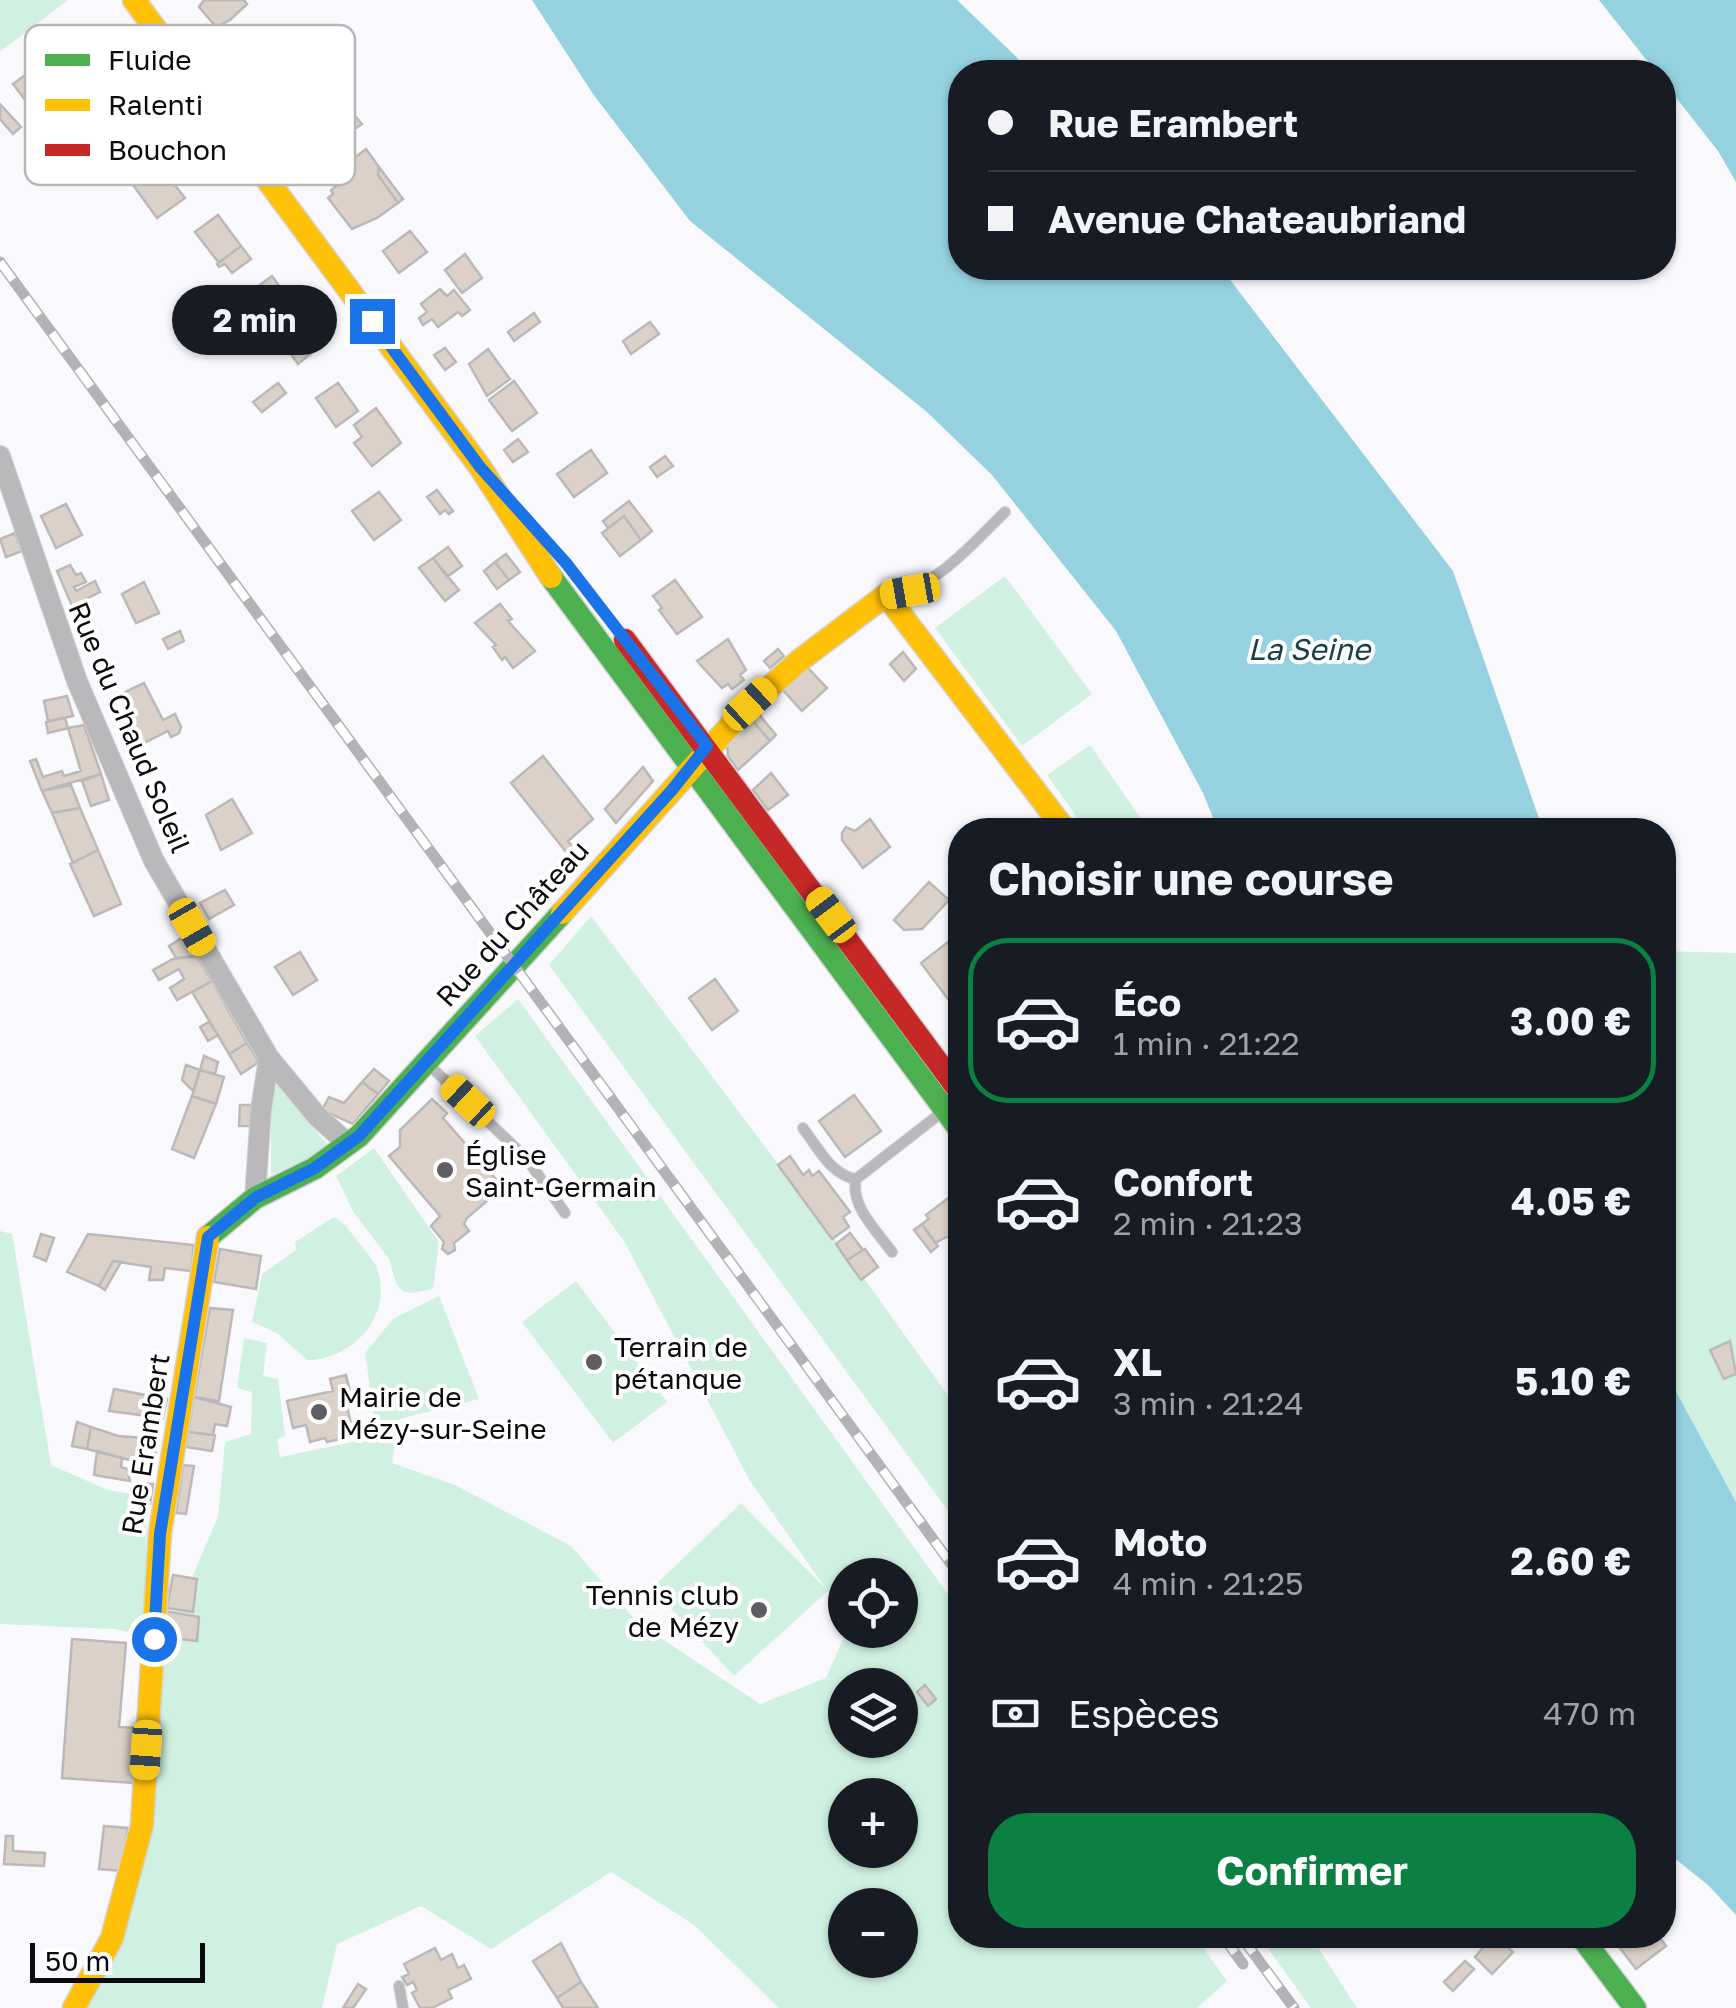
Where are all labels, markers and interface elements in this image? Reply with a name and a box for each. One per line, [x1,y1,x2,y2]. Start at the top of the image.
legend [25,25,355,185]
text: Fluide [108,43,192,76]
text: Ralenti [108,88,203,121]
text: Rue Erambert [1048,100,1298,145]
text: Bouchon [108,133,227,166]
text: Avenue Chateaubriand [1048,196,1466,241]
callout: 2 min [172,286,337,356]
route end [350,299,395,344]
text: 2 min [213,301,296,339]
car [878,571,942,611]
street label: Rue du Chaud Soleil [62,597,198,857]
water label: La Seine [1248,631,1373,667]
car [718,673,782,735]
street label: Rue du Château [429,833,595,1013]
text: Choisir une course [988,851,1394,905]
car [801,882,861,948]
car [164,894,220,960]
icon: car [993,976,1083,1066]
text: Éco [1113,979,1181,1024]
text: 3.00 € [1510,998,1631,1043]
text: 1 min · 21:22 [1113,1024,1300,1062]
car [436,1070,500,1132]
place label: Église Saint-Germain [465,1138,657,1203]
icon: car [993,1156,1083,1246]
marker: Église Saint-Germain [434,1159,456,1181]
text: Confort [1113,1159,1253,1204]
text: 4.05 € [1511,1178,1631,1223]
text: 2 min · 21:23 [1113,1204,1303,1242]
place label: Terrain de pétanque [614,1330,748,1395]
icon: car [993,1336,1083,1426]
text: XL [1113,1339,1162,1384]
street label: Rue Erambert [114,1351,176,1537]
marker: Terrain de pétanque [583,1351,605,1373]
text: 5.10 € [1515,1358,1631,1403]
place label: Mairie de Mézy-sur-Seine [339,1380,546,1445]
text: 3 min · 21:24 [1113,1384,1304,1422]
marker: Mairie de Mézy-sur-Seine [308,1401,330,1423]
icon: car [993,1516,1083,1606]
text: Moto [1113,1519,1207,1564]
text: 2.60 € [1511,1538,1631,1583]
map controls [828,1558,918,1978]
button: locate [828,1558,918,1648]
text: 4 min · 21:25 [1113,1564,1304,1602]
place label: Tennis club de Mézy [586,1578,739,1643]
marker: Tennis club de Mézy [748,1599,770,1621]
route start [132,1617,177,1662]
button: layers [828,1668,918,1758]
icon: cash [988,1686,1043,1741]
text: Espèces [1068,1691,1220,1736]
text: 470 m [1543,1694,1636,1732]
car [129,1719,163,1781]
button: + [828,1778,918,1868]
button: Confirmer [988,1813,1636,1928]
button: − [828,1888,918,1978]
scale bar [30,1938,205,1982]
text: 50 m [45,1944,110,1977]

